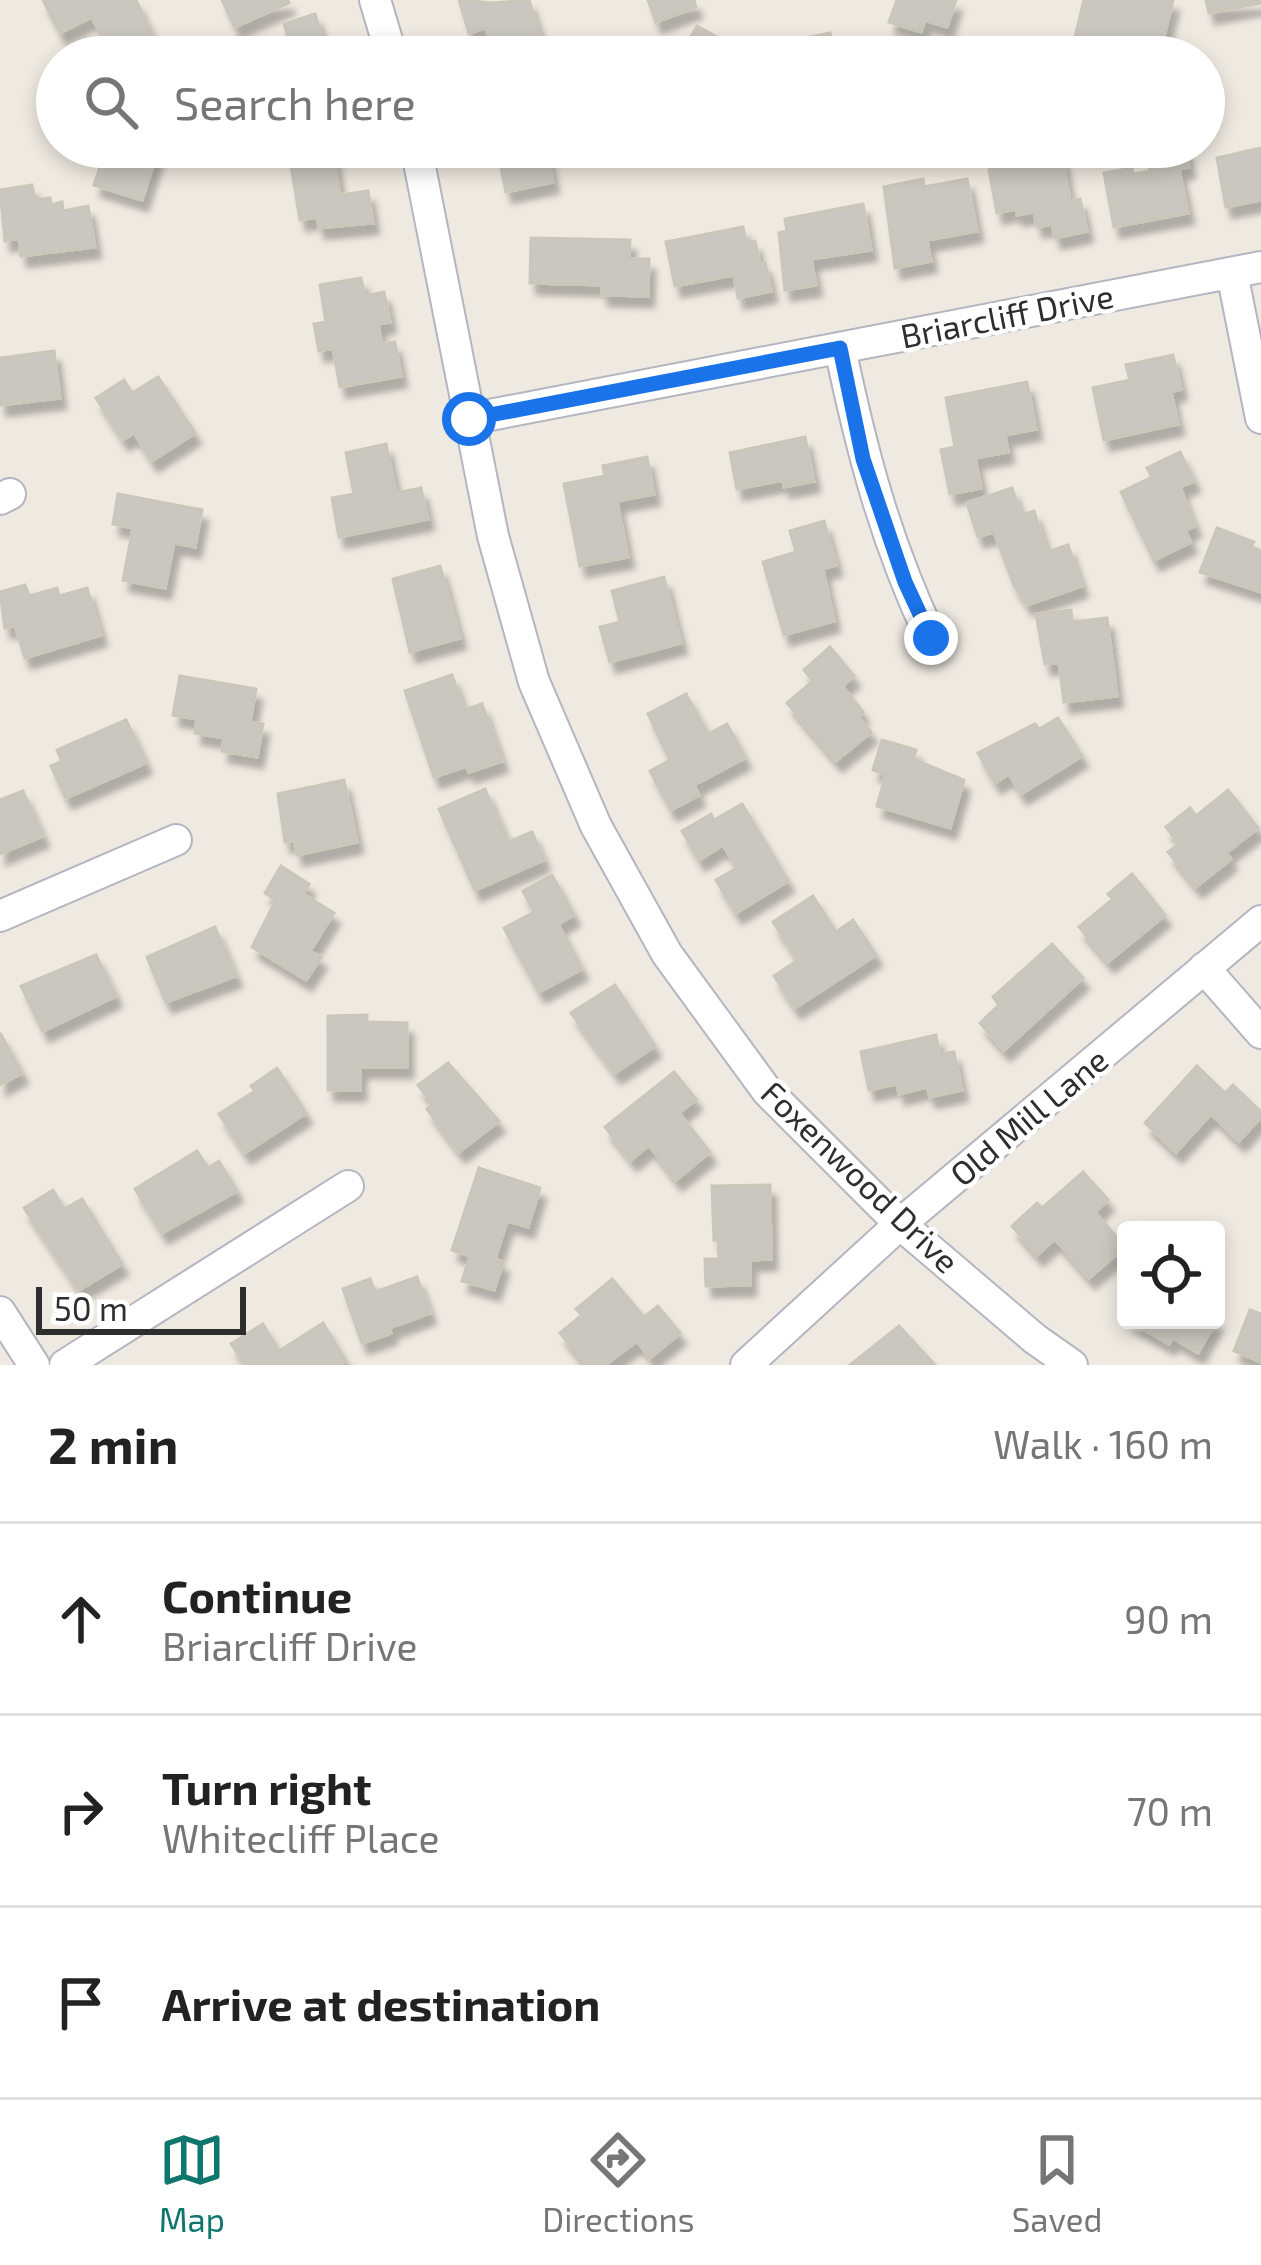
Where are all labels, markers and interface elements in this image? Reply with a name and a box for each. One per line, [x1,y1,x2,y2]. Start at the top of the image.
search box [36,36,1225,168]
icon: search [78,69,144,135]
text: Search here [174,75,416,129]
street label: Briarcliff Drive [897,275,1117,355]
route start [442,392,496,446]
route end [904,611,958,665]
street label: Old Mill Lane [941,1039,1115,1194]
street label: Foxenwood Drive [754,1072,968,1281]
map controls [1117,1221,1225,1329]
button: locate [1117,1221,1225,1329]
scale bar [36,1281,246,1334]
text: 50 m [54,1288,128,1328]
text: 2 min [48,1413,178,1474]
text: Walk · 160 m [993,1420,1213,1467]
text: Continue [162,1568,352,1622]
icon: ahead [48,1586,114,1652]
text: 90 m [1124,1595,1213,1642]
text: Briarcliff Drive [162,1622,417,1669]
text: Turn right [162,1760,371,1814]
icon: right [48,1778,114,1844]
text: 70 m [1127,1787,1213,1834]
text: Whitecliff Place [162,1814,440,1861]
icon: arrive [48,1970,114,2036]
text: Arrive at destination [162,1976,600,2030]
tab: Map [159,2127,225,2239]
tab: Directions [542,2127,694,2239]
tab: Saved [1012,2127,1102,2239]

